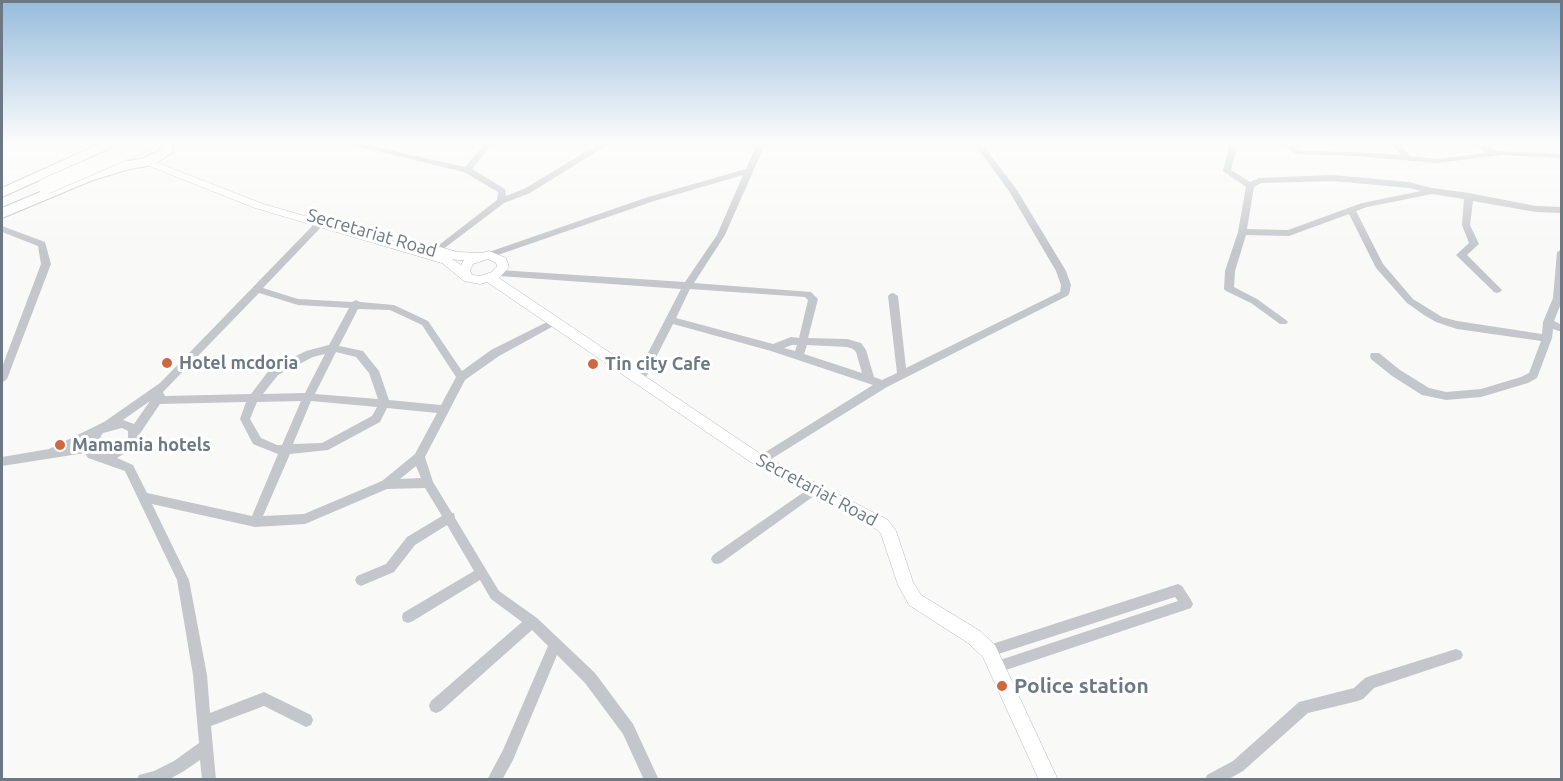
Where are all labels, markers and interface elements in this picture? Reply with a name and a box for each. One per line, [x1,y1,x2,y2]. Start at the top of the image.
street label: Secretariat Road [305,204,439,262]
place label: Hotel mcdoria [179,352,298,374]
place label: Tin city Cafe [605,353,711,375]
marker: Hotel mcdoria [160,356,174,370]
marker: Tin city Cafe [586,357,600,371]
place label: Mamamia hotels [72,434,211,456]
marker: Mamamia hotels [53,438,67,452]
street label: Secretariat Road [753,449,881,531]
place label: Police station [1014,673,1149,699]
marker: Police station [995,679,1009,693]

